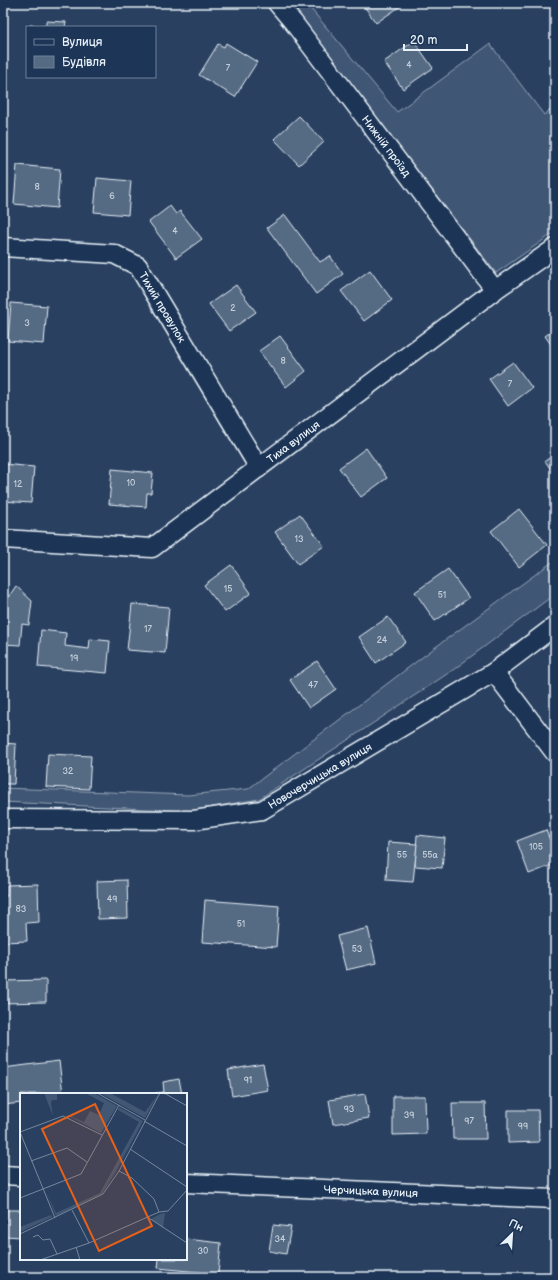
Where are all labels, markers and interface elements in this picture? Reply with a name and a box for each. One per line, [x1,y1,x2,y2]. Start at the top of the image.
legend [26,26,156,78]
scale bar [404,26,467,52]
text: 20 m [410,33,437,48]
text: Вулиця [62,35,103,50]
text: Будівля [62,55,106,70]
house number: 4 [406,60,412,71]
house number: 7 [226,63,231,74]
street label: Нижній проїзд [359,113,413,180]
house number: 8 [34,182,40,193]
house number: 6 [109,191,115,202]
house number: 4 [172,226,178,237]
street label: Тихий провулок [136,270,188,345]
house number: 2 [230,303,236,314]
house number: 3 [24,318,30,329]
house number: 8 [280,356,286,367]
house number: 7 [508,379,513,390]
street label: Тиха вулиця [265,418,323,466]
house number: 10 [127,478,135,489]
house number: 12 [14,479,23,490]
house number: 13 [294,534,304,545]
house number: 15 [224,584,232,595]
house number: 51 [438,590,446,601]
house number: 17 [144,624,153,635]
house number: 24 [377,635,388,646]
house number: 19 [70,653,78,664]
house number: 47 [308,680,319,691]
street label: Новочерчицька вулиця [266,740,374,812]
house number: 32 [63,766,74,777]
house number: 105 [529,842,543,853]
house number: 55 [397,850,407,861]
house number: 55а [422,850,438,861]
house number: 49 [107,894,117,905]
house number: 83 [16,904,27,915]
house number: 51 [237,919,245,930]
house number: 53 [352,944,363,955]
house number: 91 [244,1075,252,1086]
inset map [20,1093,187,1260]
house number: 93 [344,1104,355,1115]
house number: 39 [404,1110,414,1121]
house number: 97 [464,1116,474,1127]
house number: 99 [518,1121,528,1132]
street label: Черчицька вулиця [323,1183,418,1200]
north arrow [492,1214,532,1254]
text: Пн [507,1216,525,1234]
house number: 34 [274,1234,286,1245]
house number: 30 [198,1246,208,1257]

